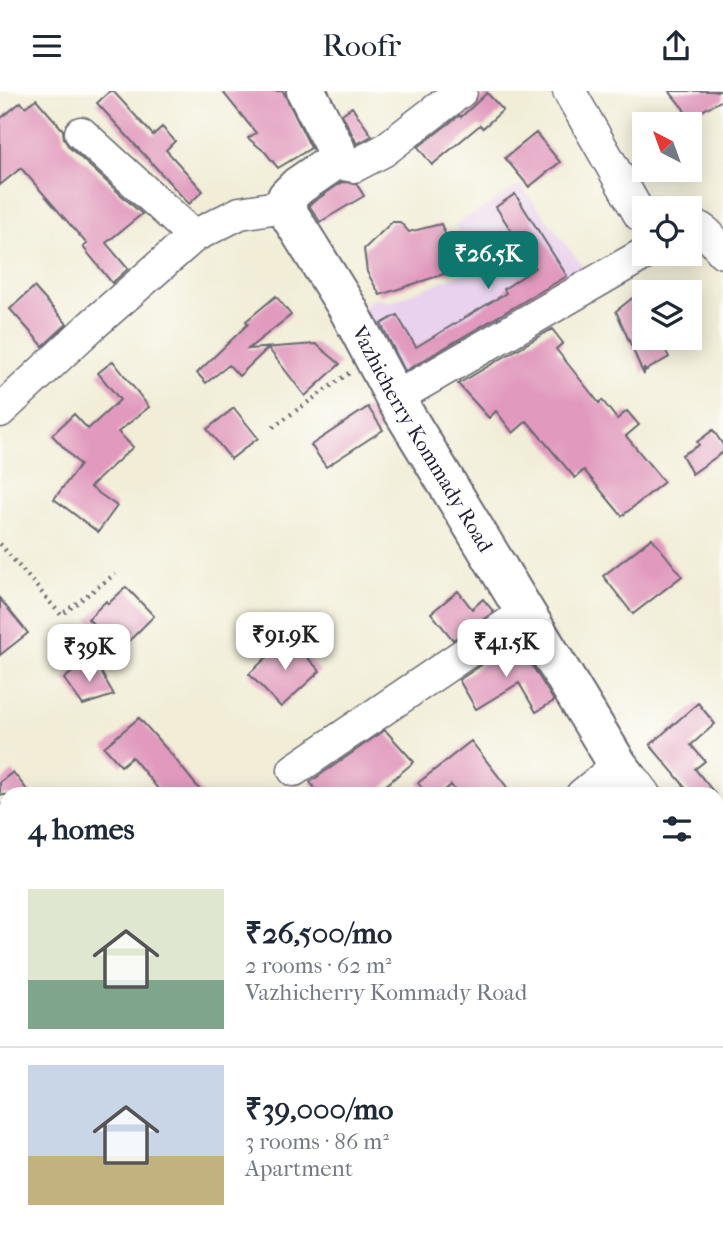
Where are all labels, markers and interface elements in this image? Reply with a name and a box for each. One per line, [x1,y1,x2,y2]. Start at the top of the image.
icon: menu [28,27,66,65]
text: Roofr [322,27,401,64]
icon: share [657,27,695,65]
north arrow [632,112,702,182]
map controls [632,112,702,350]
button: locate [632,196,702,266]
pin: ₹26.5K [431,231,545,291]
text: ₹26.5K [454,240,522,267]
button: layers [632,280,702,350]
street label: Vazhicherry Kommady Road [347,321,498,557]
pin: ₹91.9K [228,613,342,672]
pin: ₹41.5K [449,619,563,679]
text: ₹91.9K [252,621,318,648]
pin: ₹39K [48,625,130,684]
text: ₹41.5K [473,628,539,655]
text: ₹39K [63,633,115,660]
icon: filters [658,810,696,848]
text: 4 homes [28,812,135,847]
text: ₹26,500/mo [245,916,392,951]
icon: home [84,917,168,1001]
text: 2 rooms · 62 m² [245,952,392,979]
text: Vazhicherry Kommady Road [245,979,527,1006]
text: ₹39,000/mo [245,1092,393,1127]
icon: home [84,1093,168,1177]
text: 3 rooms · 86 m² [245,1128,389,1155]
text: Apartment [245,1155,353,1182]

